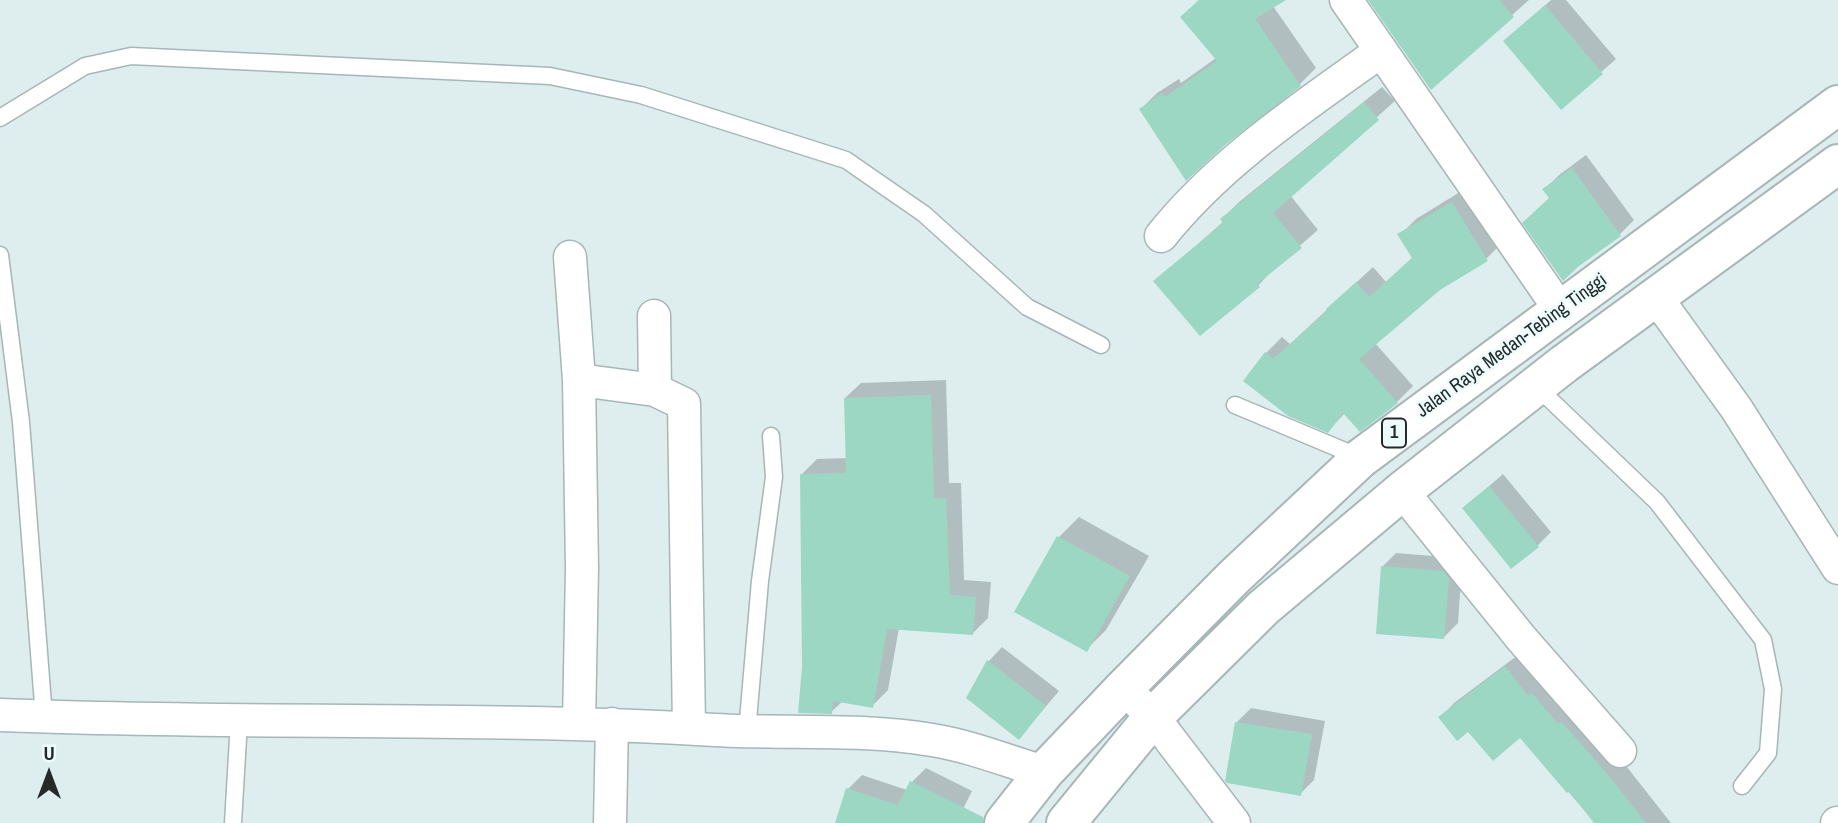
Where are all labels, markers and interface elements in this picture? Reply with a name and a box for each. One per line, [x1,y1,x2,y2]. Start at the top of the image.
street label: Jalan Raya Medan-Tebing Tinggi [1412,269,1612,423]
road number: 1 [1382,418,1406,447]
north arrow [14,739,84,809]
text: U [43,740,55,766]

